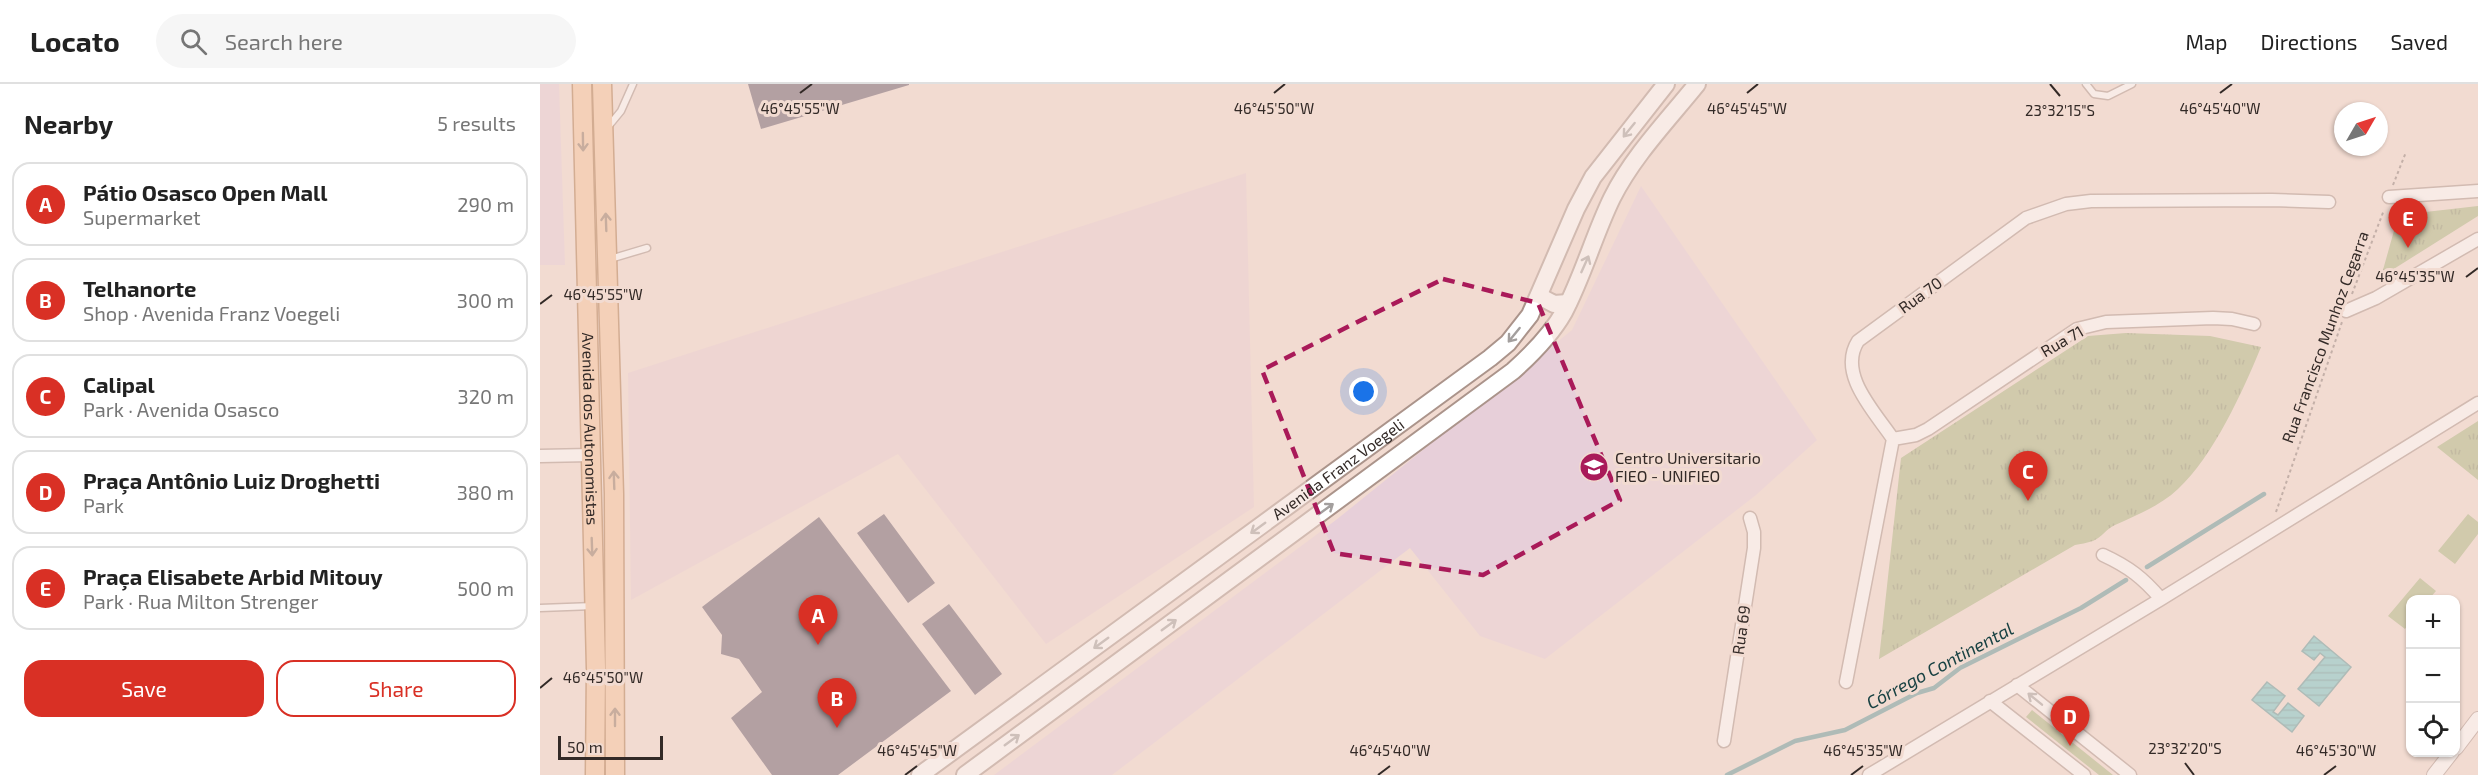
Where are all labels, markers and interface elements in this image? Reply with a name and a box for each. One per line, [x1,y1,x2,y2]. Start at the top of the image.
search box [156,14,576,68]
text: Locato [30,24,120,58]
icon: search [177,25,210,58]
text: Search here [225,28,343,54]
text: Map [2185,29,2228,54]
text: Directions [2261,29,2357,54]
text: Saved [2390,29,2448,54]
text: 46°45'55"W [760,99,840,117]
text: 46°45'50"W [1234,99,1314,117]
text: 46°45'45"W [1707,99,1787,117]
text: 46°45'40"W [2179,99,2261,117]
text: 23°32'15"S [2025,101,2095,119]
north arrow [2334,102,2388,156]
text: Nearby [24,108,113,139]
text: 5 results [437,111,516,135]
one-way arrow [1623,121,1636,137]
one-way arrow [577,132,589,152]
text: Pátio Osasco Open Mall [83,179,328,205]
text: A [39,192,52,216]
text: 290 m [457,192,514,216]
pin: E [2388,198,2428,248]
text: Supermarket [83,205,201,229]
one-way arrow [600,212,611,232]
street label: Rua Francisco Munhoz Cegarra [2277,228,2372,445]
one-way arrow [1580,256,1591,274]
text: 46°45'35"W [2375,267,2455,285]
street label: Rua 70 [1894,272,1945,317]
text: Telhanorte [83,275,196,301]
text: 46°45'55"W [563,285,643,303]
text: B [39,288,52,312]
text: 300 m [457,288,514,312]
text: Shop · Avenida Franz Voegeli [83,301,340,325]
street label: Rua 71 [2037,321,2086,360]
one-way arrow [1508,327,1521,343]
street label: Avenida dos Autonomistas [579,332,603,526]
text: Calipal [83,371,155,397]
your location [1349,377,1378,406]
text: C [40,384,51,408]
text: 320 m [458,384,514,408]
text: Park · Avenida Osasco [83,397,279,421]
street label: Avenida Franz Voegeli [1268,414,1407,523]
place label: Centro Universitario FIEO - UNIFIEO [1615,448,1761,485]
school or university icon: Centro Universitario FIEO - UNIFIEO [1578,451,1610,483]
pin: C [2008,452,2048,501]
text: Praça Antônio Luiz Droghetti [83,467,380,493]
one-way arrow [608,470,619,490]
text: D [39,480,52,504]
text: 380 m [457,480,514,504]
text: Park [83,493,124,517]
one-way arrow [1317,503,1333,515]
one-way arrow [1250,521,1266,534]
one-way arrow [587,537,598,557]
text: Praça Elisabete Arbid Mitouy [83,563,383,589]
text: E [40,576,51,600]
text: 500 m [457,576,514,600]
text: Park · Rua Milton Strenger [83,589,319,613]
map controls [2406,595,2460,757]
button: + [2406,595,2460,649]
pin: A [798,596,838,645]
street label: Rua 69 [1728,604,1753,656]
water label: Córrego Continental [1862,617,2017,713]
one-way arrow [1160,618,1176,631]
one-way arrow [1093,637,1109,649]
button: − [2406,649,2460,703]
button: Save [24,660,264,717]
button: Share [276,660,516,717]
text: 46°45'50"W [563,668,643,686]
pin: B [818,678,856,728]
one-way arrow [2028,692,2044,705]
pin: D [2050,696,2090,746]
button: locate [2406,703,2460,757]
one-way arrow [609,707,621,727]
scale bar [558,733,663,760]
one-way arrow [1003,734,1019,747]
text: 50 m [567,737,603,756]
text: 23°32'20"S [2148,739,2222,757]
text: 46°45'45"W [877,741,957,759]
text: 46°45'40"W [1349,741,1431,759]
text: 46°45'35"W [1823,741,1903,759]
text: 46°45'30"W [2296,741,2376,759]

